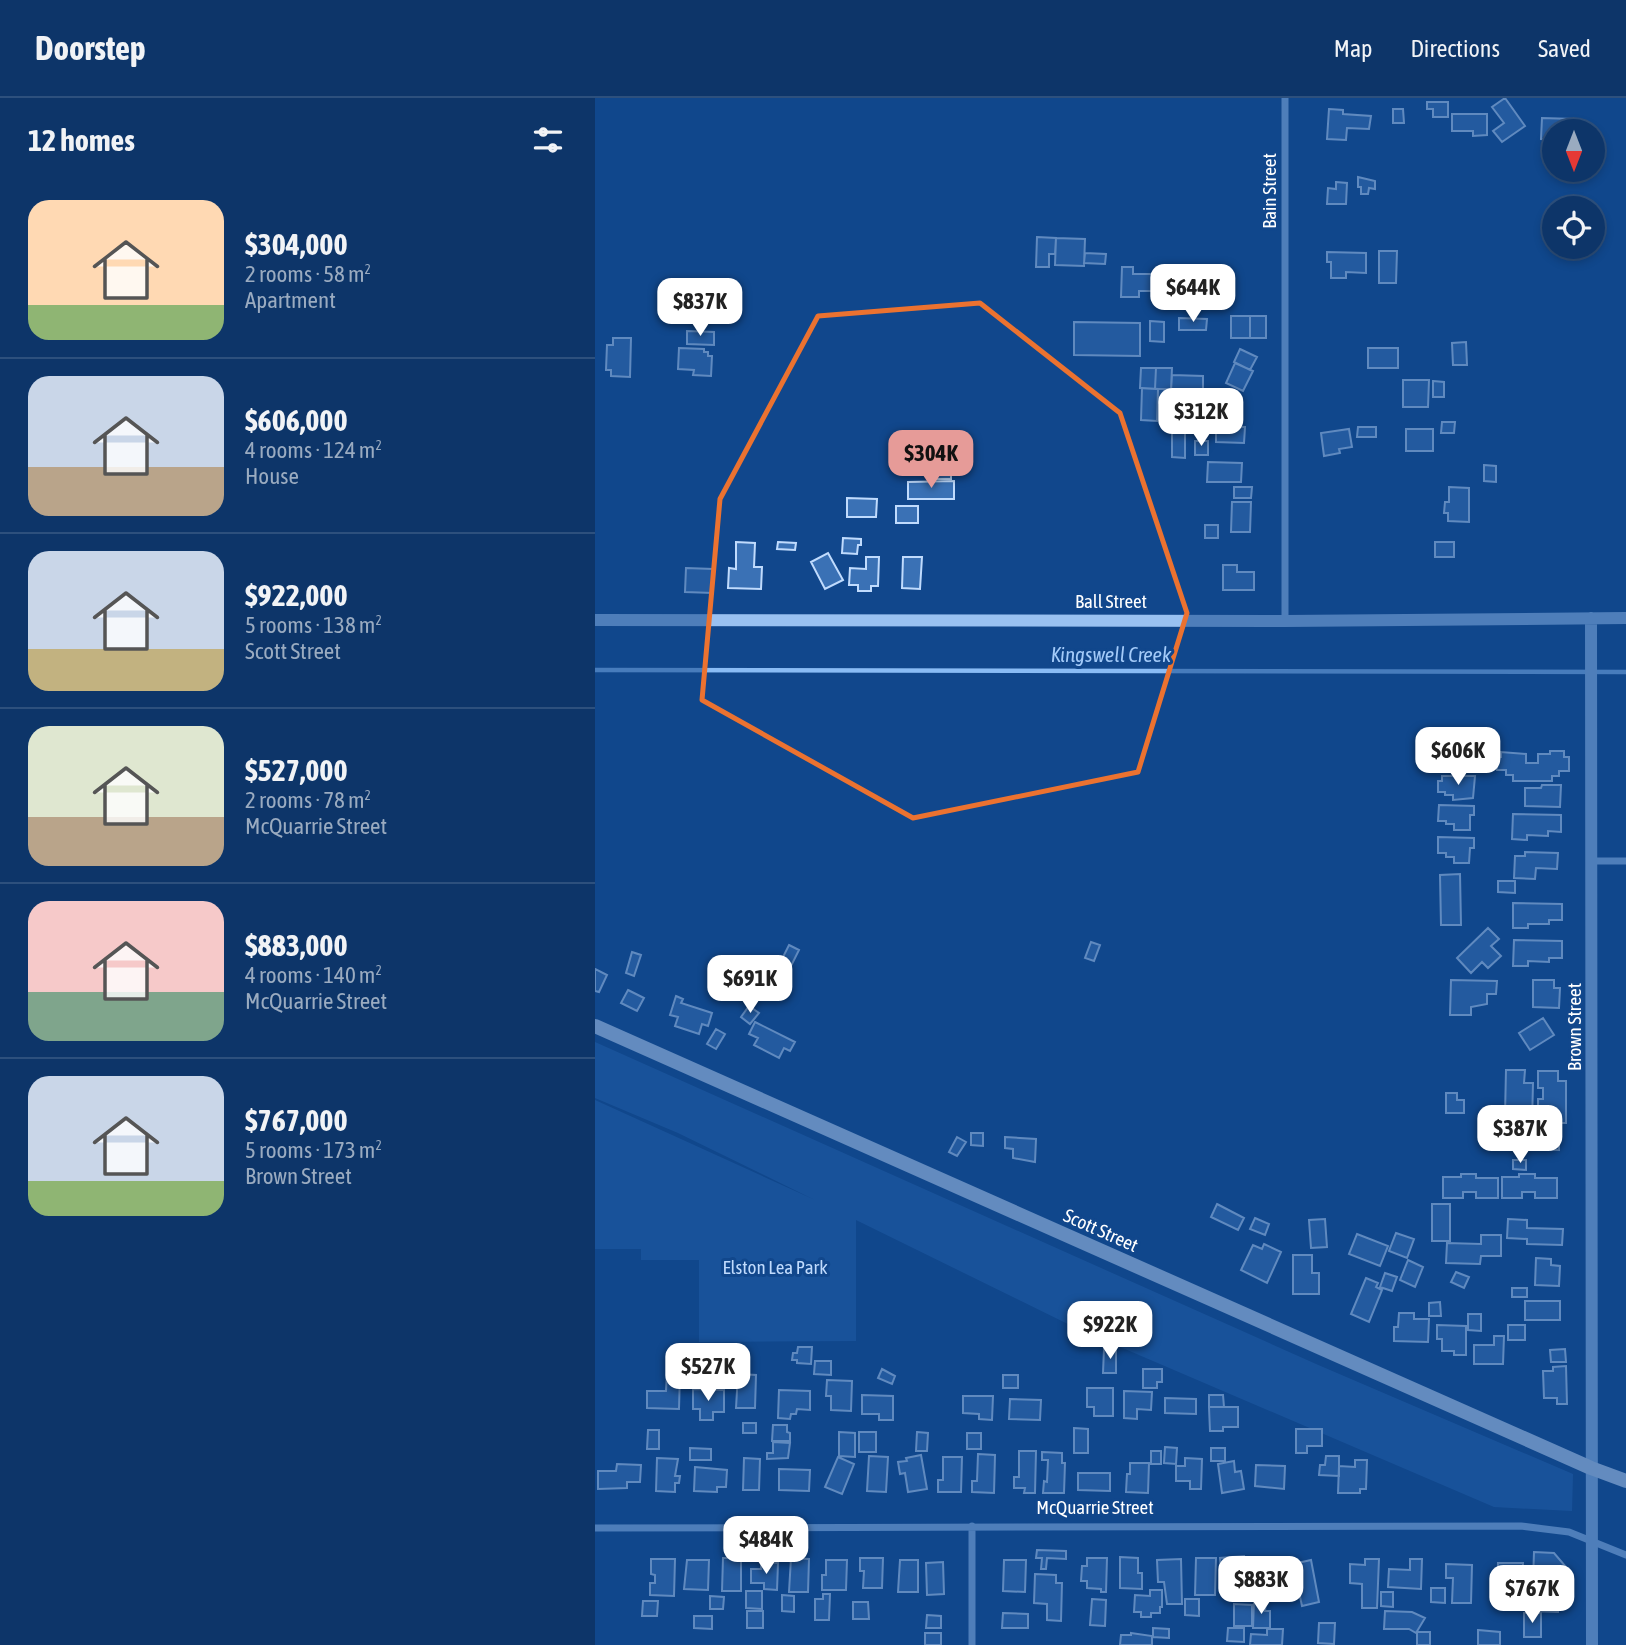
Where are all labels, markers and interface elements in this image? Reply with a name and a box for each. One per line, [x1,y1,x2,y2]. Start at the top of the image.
text: Doorstep [35,29,146,67]
text: Map [1334,35,1372,62]
text: Directions [1410,35,1500,62]
text: Saved [1538,35,1591,62]
north arrow [1542,119,1605,182]
map controls [1542,119,1605,259]
icon: filters [529,121,567,159]
text: 12 homes [28,123,135,157]
street label: Bain Street [1258,153,1280,229]
button: locate [1542,196,1605,259]
text: $304,000 [245,227,348,261]
icon: home [84,228,168,312]
text: 2 rooms · 58 m² [245,261,371,287]
pin: $644K [1144,264,1242,324]
text: $644K [1166,274,1220,300]
pin: $837K [651,278,749,338]
text: Apartment [245,287,336,313]
text: $837K [673,288,727,314]
pin: $312K [1152,388,1250,448]
text: $312K [1174,398,1228,424]
text: $606,000 [245,403,348,437]
icon: home [84,404,168,488]
pin: $304K [882,430,980,490]
text: 4 rooms · 124 m² [245,437,382,463]
text: $304K [904,440,958,466]
text: House [245,463,299,489]
text: $922,000 [245,578,348,612]
icon: home [84,579,168,663]
street label: Ball Street [1075,590,1147,612]
text: 5 rooms · 138 m² [245,612,382,638]
text: Scott Street [245,638,341,664]
water label: Kingswell Creek [1051,642,1172,666]
pin: $606K [1409,728,1507,787]
text: $606K [1431,737,1485,763]
text: $527,000 [245,753,348,787]
icon: home [84,754,168,838]
text: 2 rooms · 78 m² [245,787,371,813]
text: McQuarrie Street [245,813,387,839]
text: $883,000 [245,928,348,962]
icon: home [84,929,168,1013]
pin: $691K [701,956,799,1015]
text: 4 rooms · 140 m² [245,962,382,988]
text: $691K [723,965,777,991]
street label: Brown Street [1563,983,1585,1071]
text: McQuarrie Street [245,988,387,1014]
text: $767,000 [245,1103,348,1137]
icon: home [84,1104,168,1188]
pin: $387K [1471,1105,1569,1165]
text: $387K [1493,1115,1547,1141]
text: 5 rooms · 173 m² [245,1137,382,1163]
text: Brown Street [245,1163,352,1189]
street label: Scott Street [1060,1204,1142,1256]
park label: Elston Lea Park [722,1256,828,1278]
pin: $922K [1061,1302,1159,1361]
text: $922K [1083,1311,1137,1337]
pin: $527K [659,1344,757,1403]
text: $527K [681,1353,735,1379]
street label: McQuarrie Street [1036,1496,1154,1518]
pin: $484K [717,1516,815,1576]
text: $484K [739,1526,793,1552]
pin: $883K [1212,1556,1310,1616]
text: $883K [1234,1566,1288,1592]
pin: $767K [1483,1566,1581,1625]
text: $767K [1505,1575,1559,1601]

